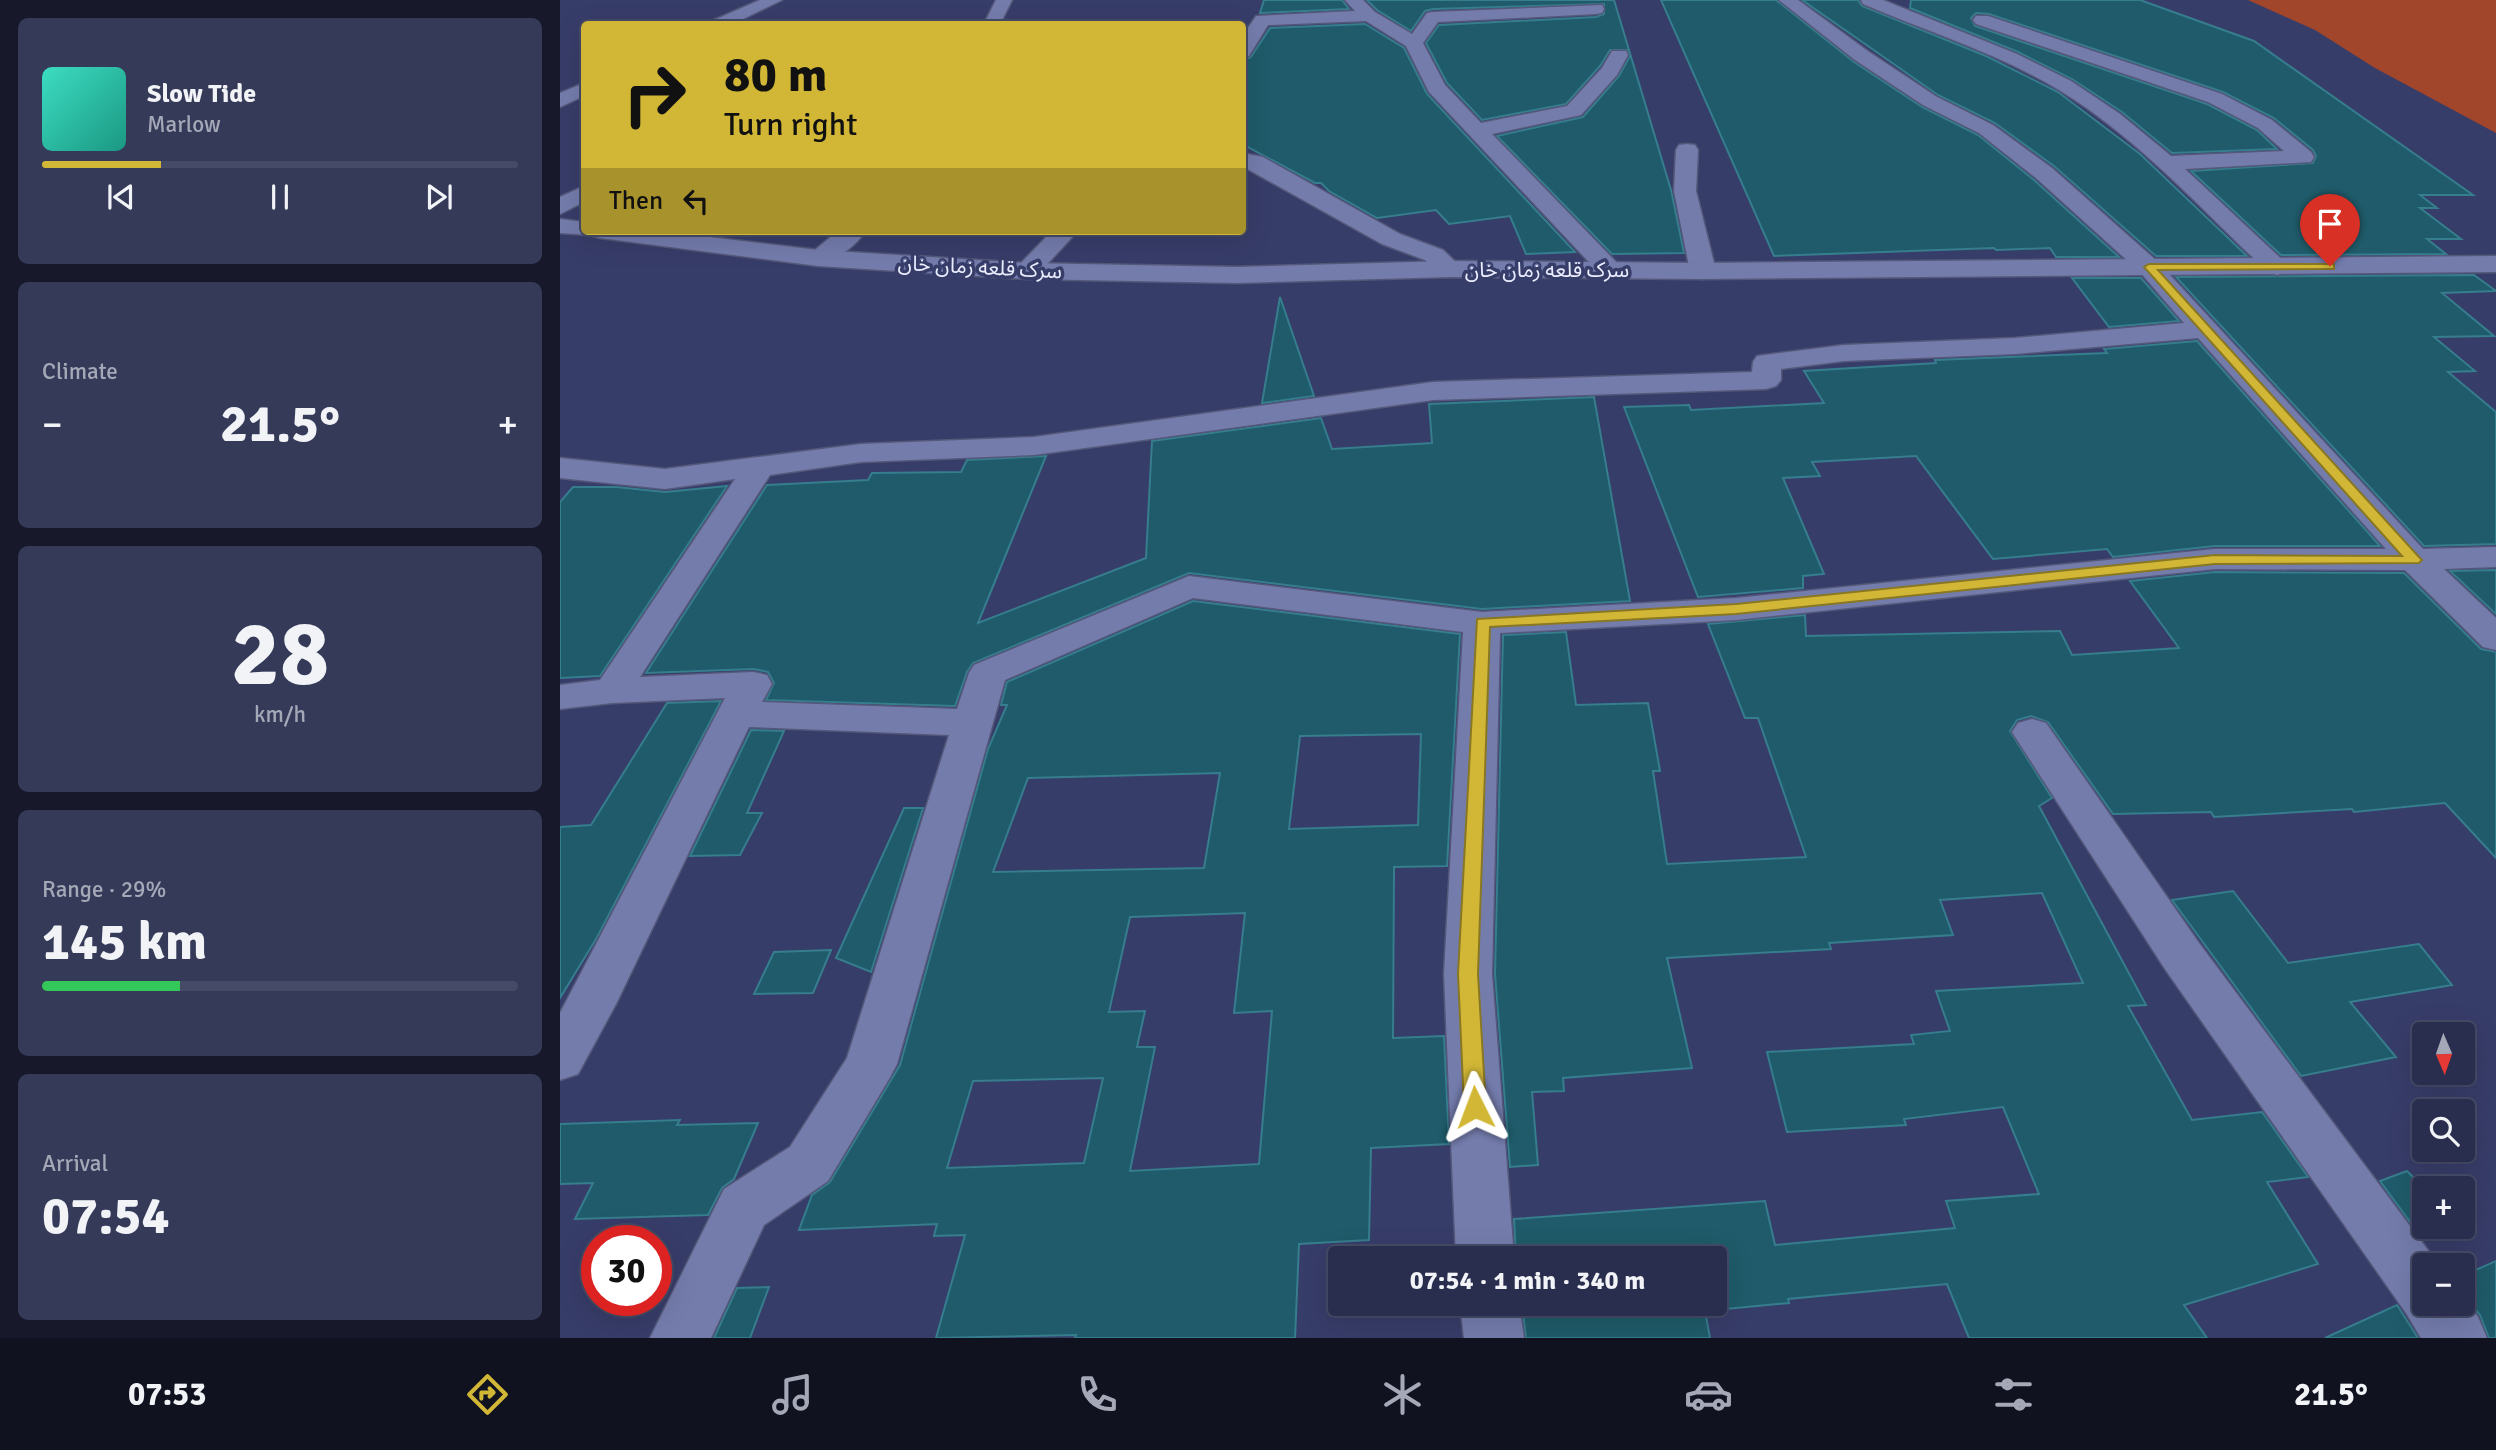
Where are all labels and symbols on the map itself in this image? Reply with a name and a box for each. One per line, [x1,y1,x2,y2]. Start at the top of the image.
pin [2300,194,2360,266]
street label: سرک قلعه زمان خان [897,250,1063,284]
street label: سرک قلعه زمان خان [1465,257,1629,283]
north arrow [2412,1022,2474,1085]
position arrow [1438,1070,1512,1144]
speed limit sign: 30 [581,1225,672,1316]

